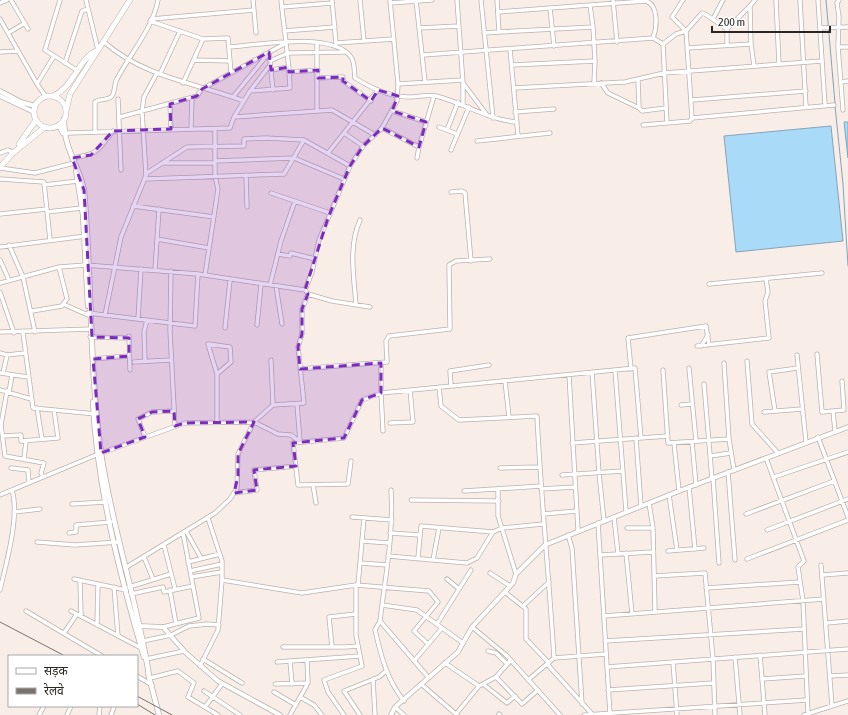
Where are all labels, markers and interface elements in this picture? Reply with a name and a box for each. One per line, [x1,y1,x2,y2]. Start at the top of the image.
scale bar [712,8,830,34]
text: 200 m [718,15,745,29]
legend [8,655,138,707]
text: सड़क [44,664,69,678]
text: रेलवे [44,683,64,698]

